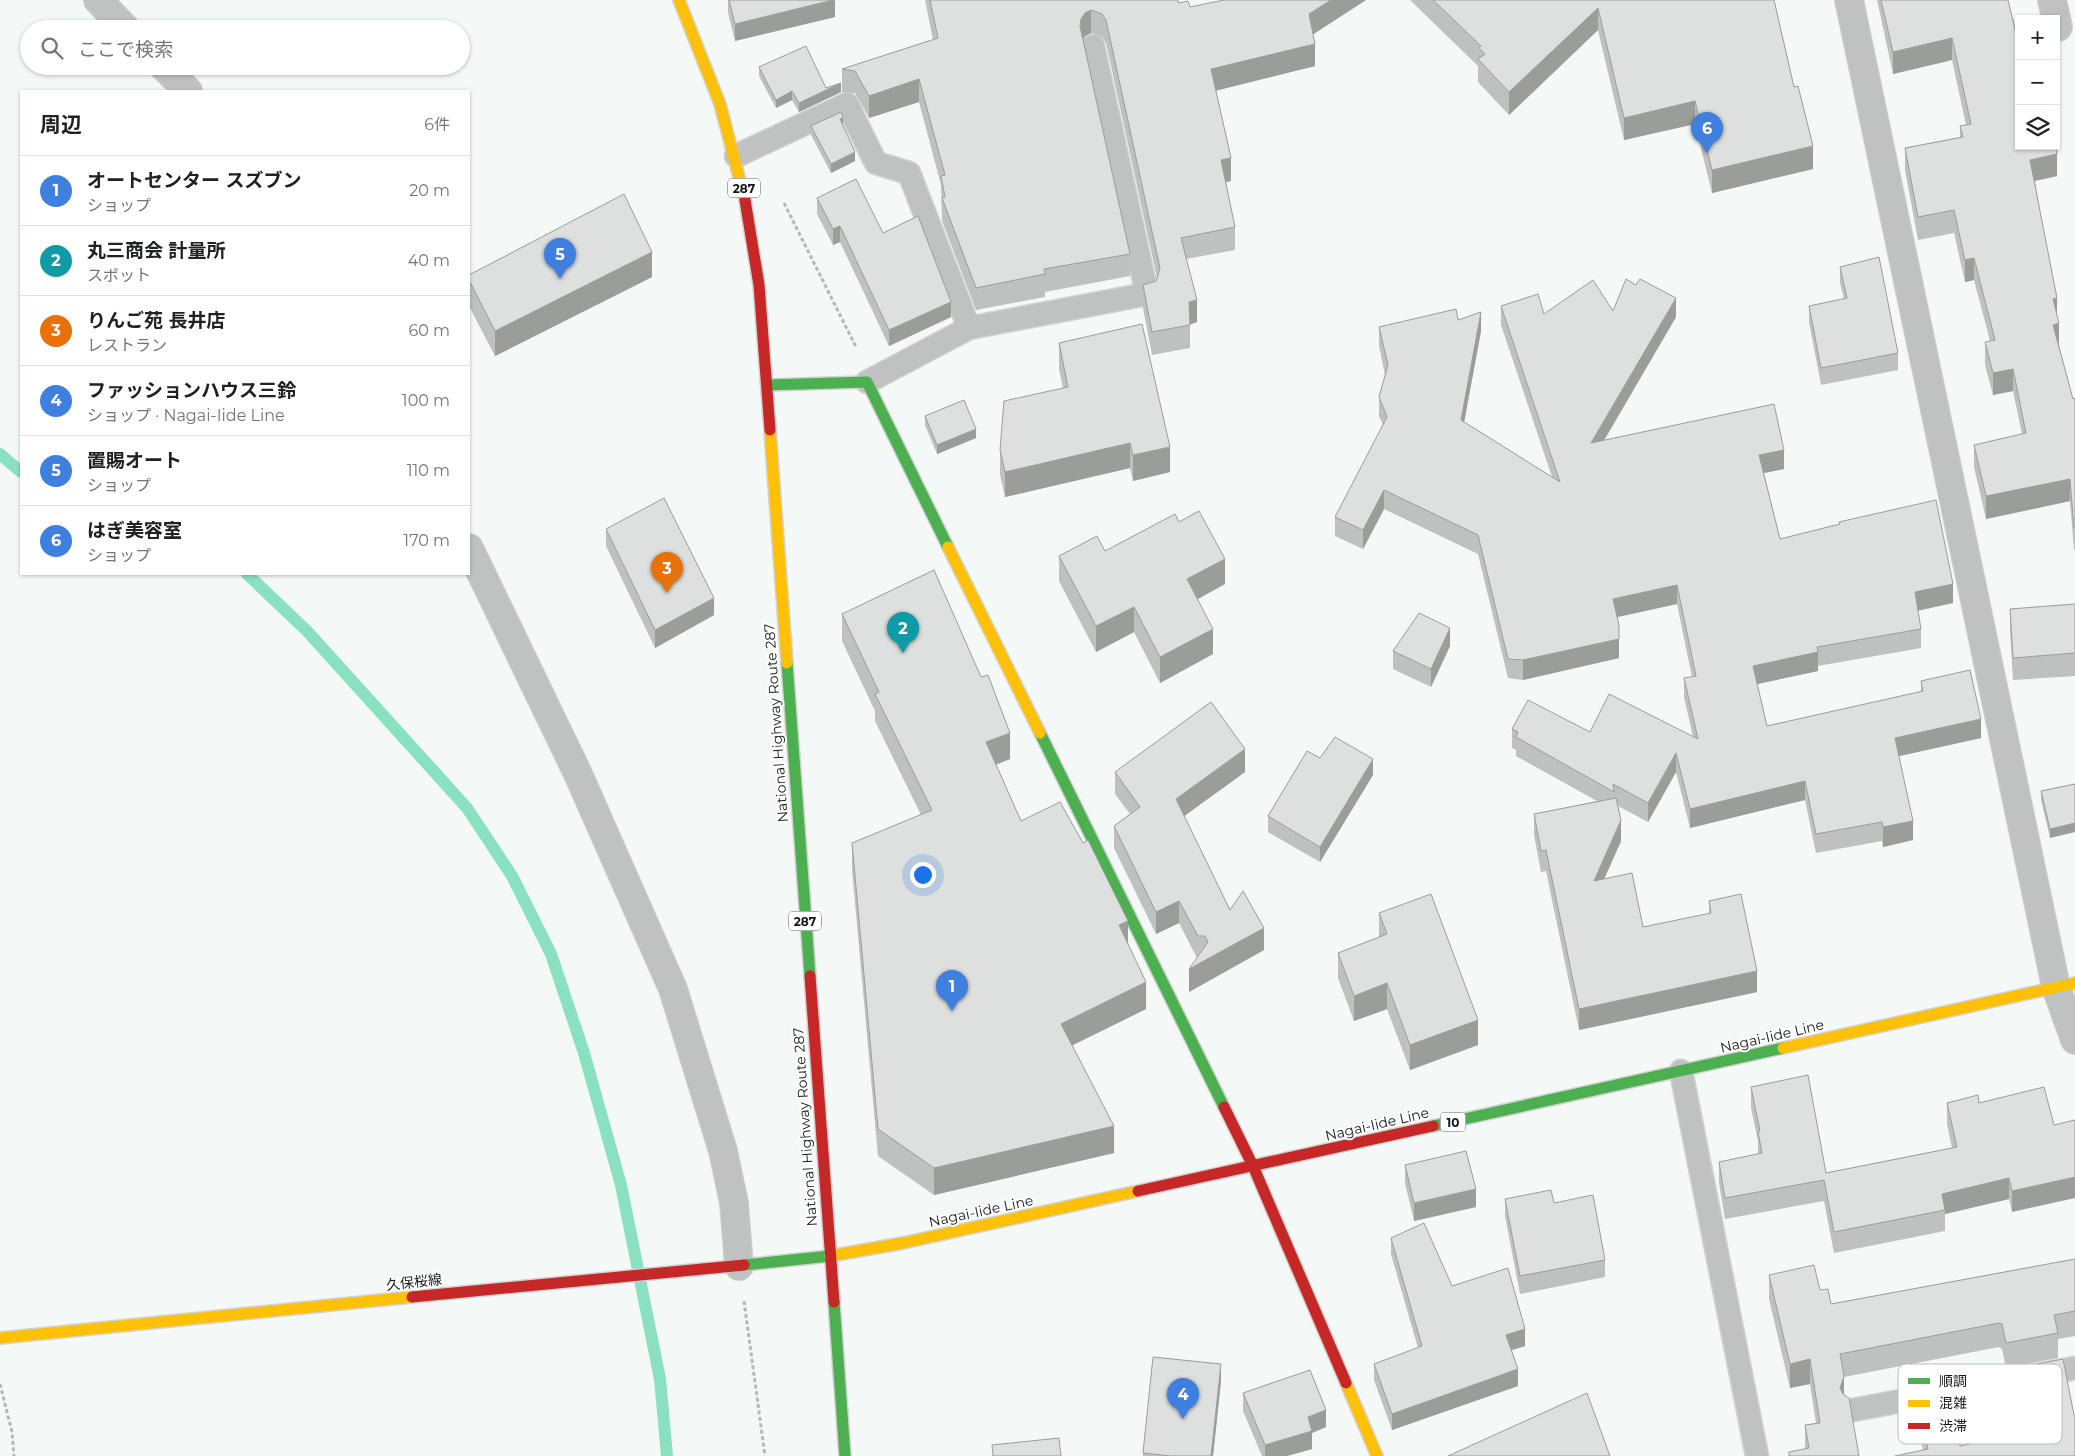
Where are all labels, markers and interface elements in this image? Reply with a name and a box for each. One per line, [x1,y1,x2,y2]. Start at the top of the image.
map controls [2015,15,2060,150]
button: + [2015,15,2060,60]
search box [20,20,470,75]
icon: search [38,34,66,62]
text: ここで検索 [78,38,173,61]
button: − [2015,60,2060,105]
button: layers [2015,105,2060,150]
text: 周辺 [40,112,82,137]
pin: 6 [1691,112,1723,153]
text: 6件 [424,115,450,134]
text: オートセンター スズブン [87,169,301,192]
road number: 287 [728,178,760,198]
text: 1 [53,181,59,200]
text: 20 m [409,181,450,200]
text: ショップ [87,196,151,215]
pin: 5 [544,238,576,279]
text: 丸三商会 計量所 [87,239,225,262]
text: 2 [51,251,61,270]
text: 40 m [408,251,450,270]
text: スポット [87,266,151,285]
text: りんご苑 長井店 [87,309,225,332]
text: 3 [51,321,61,340]
text: 60 m [408,321,450,340]
text: レストラン [87,336,167,355]
text: ファッションハウス三鈴 [87,379,296,402]
text: 4 [50,391,62,410]
text: 100 m [402,391,450,410]
text: ショップ · Nagai-Iide Line [87,406,285,425]
text: 置賜オート [87,449,182,472]
text: 5 [51,461,61,480]
text: 110 m [407,461,450,480]
text: ショップ [87,476,151,495]
text: はぎ美容室 [87,519,182,542]
text: 6 [51,531,61,550]
text: 170 m [403,531,450,550]
text: ショップ [87,546,151,565]
pin: 3 [651,552,683,593]
pin: 2 [887,612,919,653]
street label: National Highway Route 287 [760,623,792,823]
your location [910,862,936,888]
road number: 287 [789,911,821,930]
pin: 1 [936,970,968,1011]
street label: Nagai-Iide Line [1718,1015,1826,1057]
street label: National Highway Route 287 [789,1027,821,1227]
street label: Nagai-Iide Line [1323,1103,1431,1145]
road number: 10 [1440,1112,1466,1132]
street label: Nagai-Iide Line [927,1191,1035,1231]
street label: 久保桜線 [385,1270,443,1294]
legend [1898,1364,2062,1444]
text: 順調 [1939,1372,1967,1390]
pin: 4 [1167,1378,1199,1419]
text: 混雑 [1939,1394,1967,1412]
text: 渋滞 [1939,1417,1967,1435]

